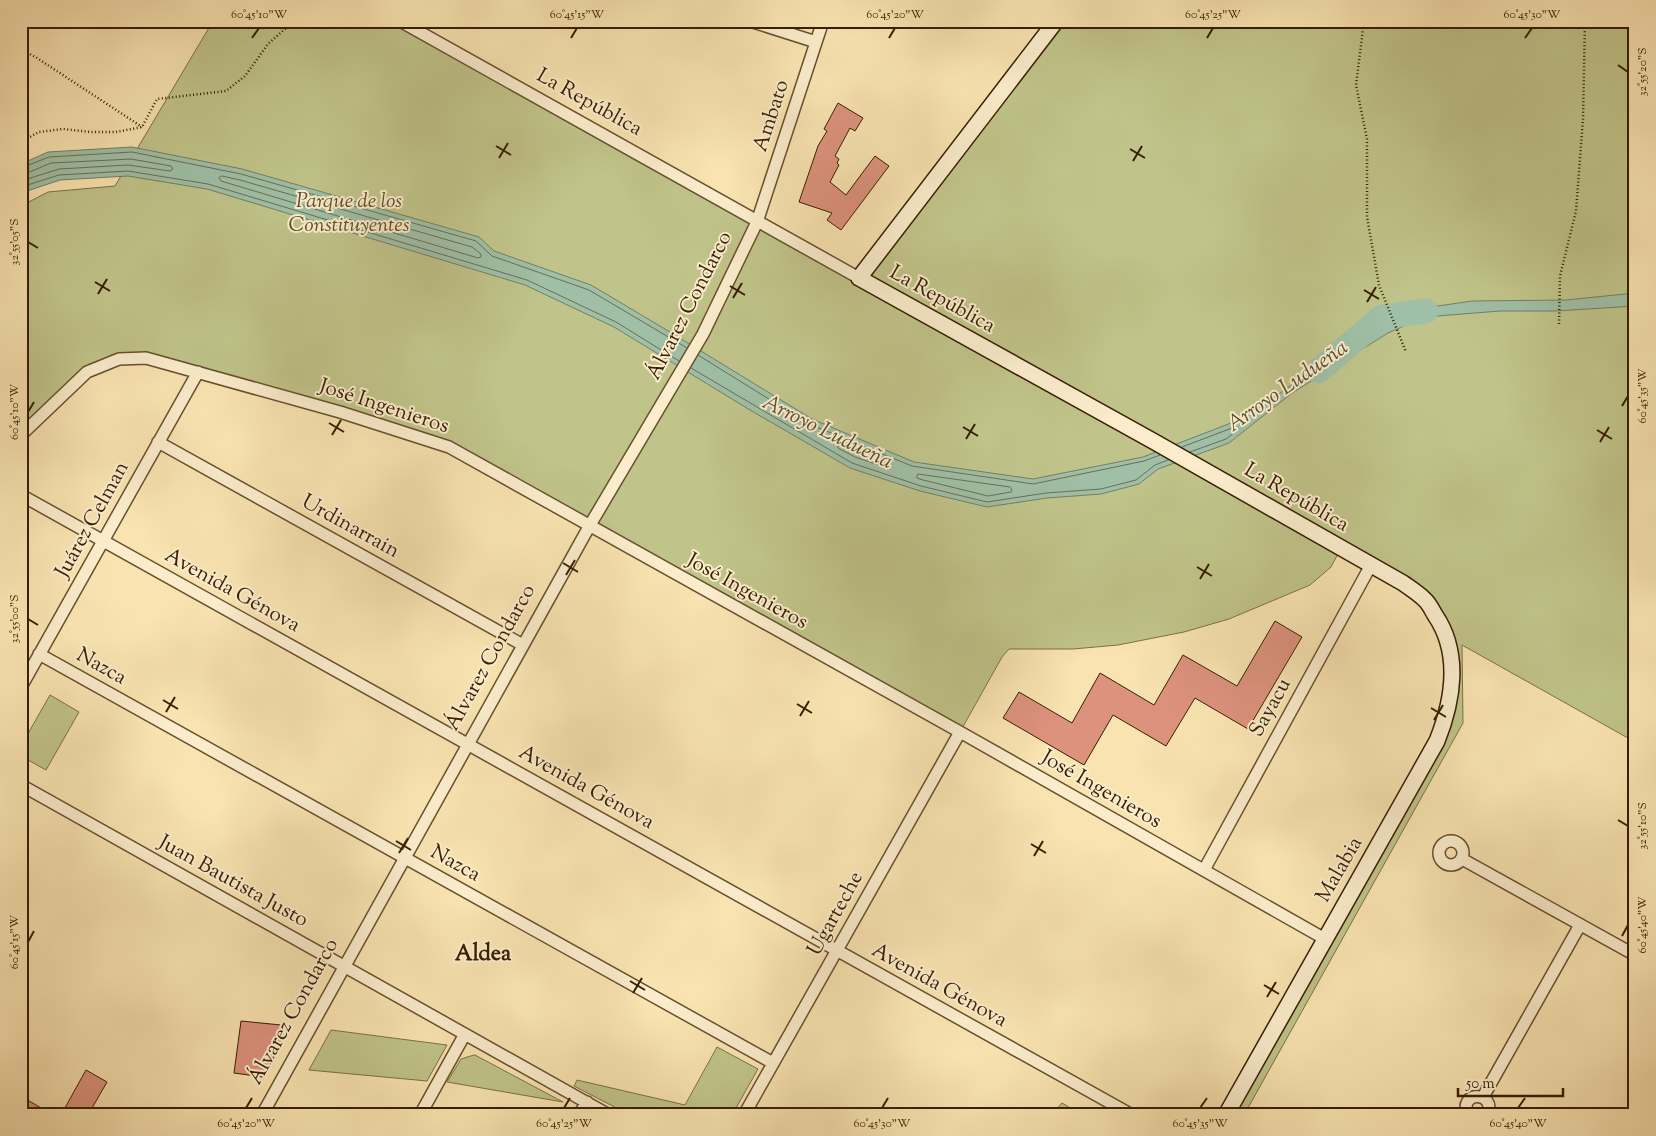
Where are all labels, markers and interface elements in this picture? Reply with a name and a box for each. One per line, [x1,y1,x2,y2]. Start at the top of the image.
text: 60°45'10"W [231,6,288,24]
text: 60°45'15"W [550,6,605,24]
text: 60°45'20"W [866,6,925,24]
text: 60°45'25"W [1185,6,1242,24]
text: 60°45'30"W [1504,6,1561,24]
text: 32°55'20"S [1634,48,1652,96]
street label: La República [531,62,648,145]
street label: Ambato [746,76,798,156]
park label: Parque de los Constituyentes [289,187,409,241]
text: 32°55'05"S [6,219,24,265]
street label: Álvarez Condarco [640,226,740,386]
street label: La República [884,259,1001,342]
water label: Arroyo Ludueña [1221,333,1355,441]
text: 60°45'35"W [1634,368,1652,424]
street label: José Ingenieros [314,372,453,442]
text: 60°45'10"W [6,383,24,440]
water label: Arroyo Ludueña [756,387,898,479]
street label: Juárez Celman [48,456,137,585]
street label: La República [1238,456,1354,540]
street label: Urdinarrain [295,488,405,566]
street label: Avenida Génova [159,541,306,641]
street label: José Ingenieros [680,546,813,638]
street label: Álvarez Condarco [438,579,544,737]
text: 32°55'00"S [6,595,24,643]
street label: Nazca [70,641,132,693]
street label: Sayacu [1243,673,1299,743]
street label: Avenida Génova [513,738,660,838]
street label: José Ingenieros [1034,743,1167,837]
text: 32°55'10"S [1634,802,1652,850]
street label: Juan Bautista Justo [152,828,313,936]
street label: Malabia [1309,831,1371,908]
street label: Nazca [424,838,486,890]
street label: Ugarteche [800,866,872,962]
text: 60°45'40"W [1634,896,1652,953]
text: 60°45'15"W [6,914,24,969]
street label: Álvarez Condarco [241,933,347,1091]
street label: Avenida Génova [866,936,1013,1036]
district label: Aldea [455,939,512,971]
scale bar [1458,1066,1564,1098]
text: 50 m [1465,1074,1495,1095]
text: 60°45'20"W [217,1115,276,1133]
text: 60°45'25"W [536,1115,593,1133]
text: 60°45'30"W [854,1115,911,1133]
text: 60°45'35"W [1172,1115,1228,1133]
text: 60°45'40"W [1490,1115,1547,1133]

